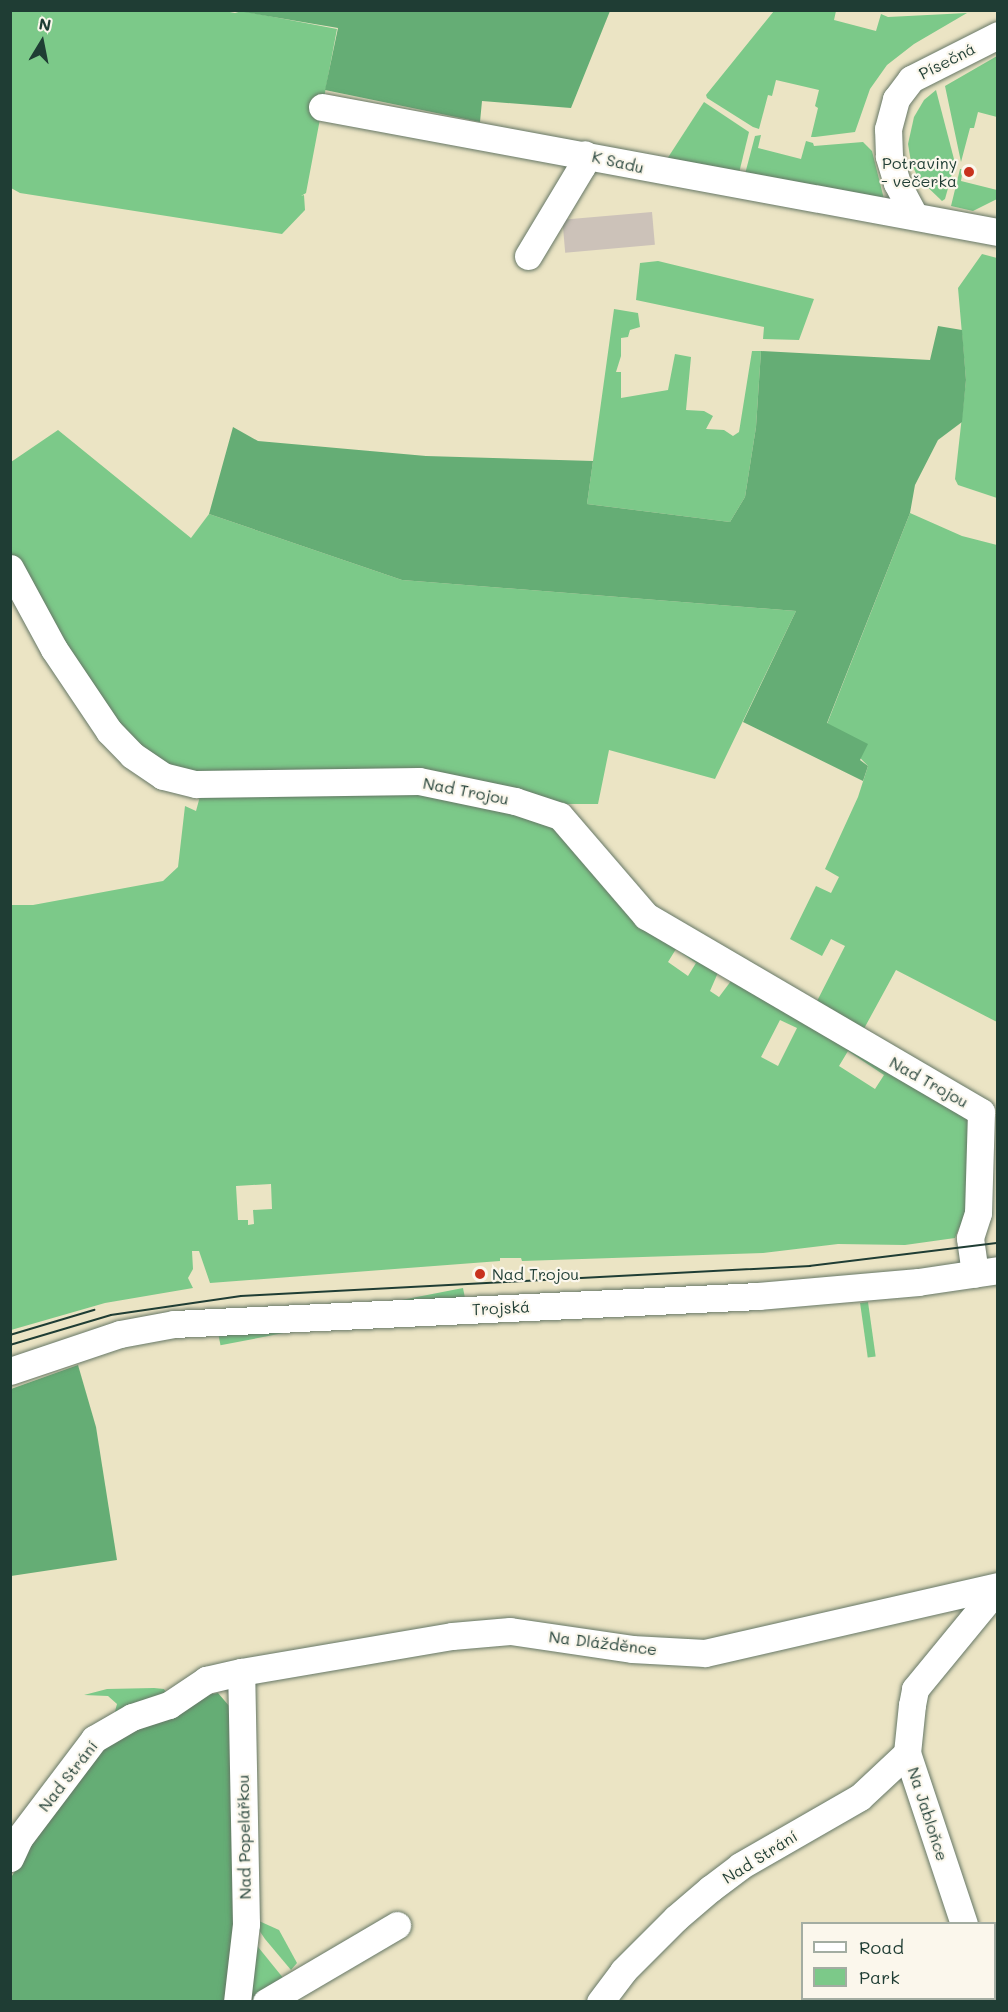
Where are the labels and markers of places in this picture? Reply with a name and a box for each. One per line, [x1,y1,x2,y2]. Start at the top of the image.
place label: Potraviny - večerka [881,153,957,191]
marker: Potraviny - večerka [962,165,976,179]
place label: Nad Trojou [492,1264,579,1284]
marker: Nad Trojou [473,1267,487,1281]

